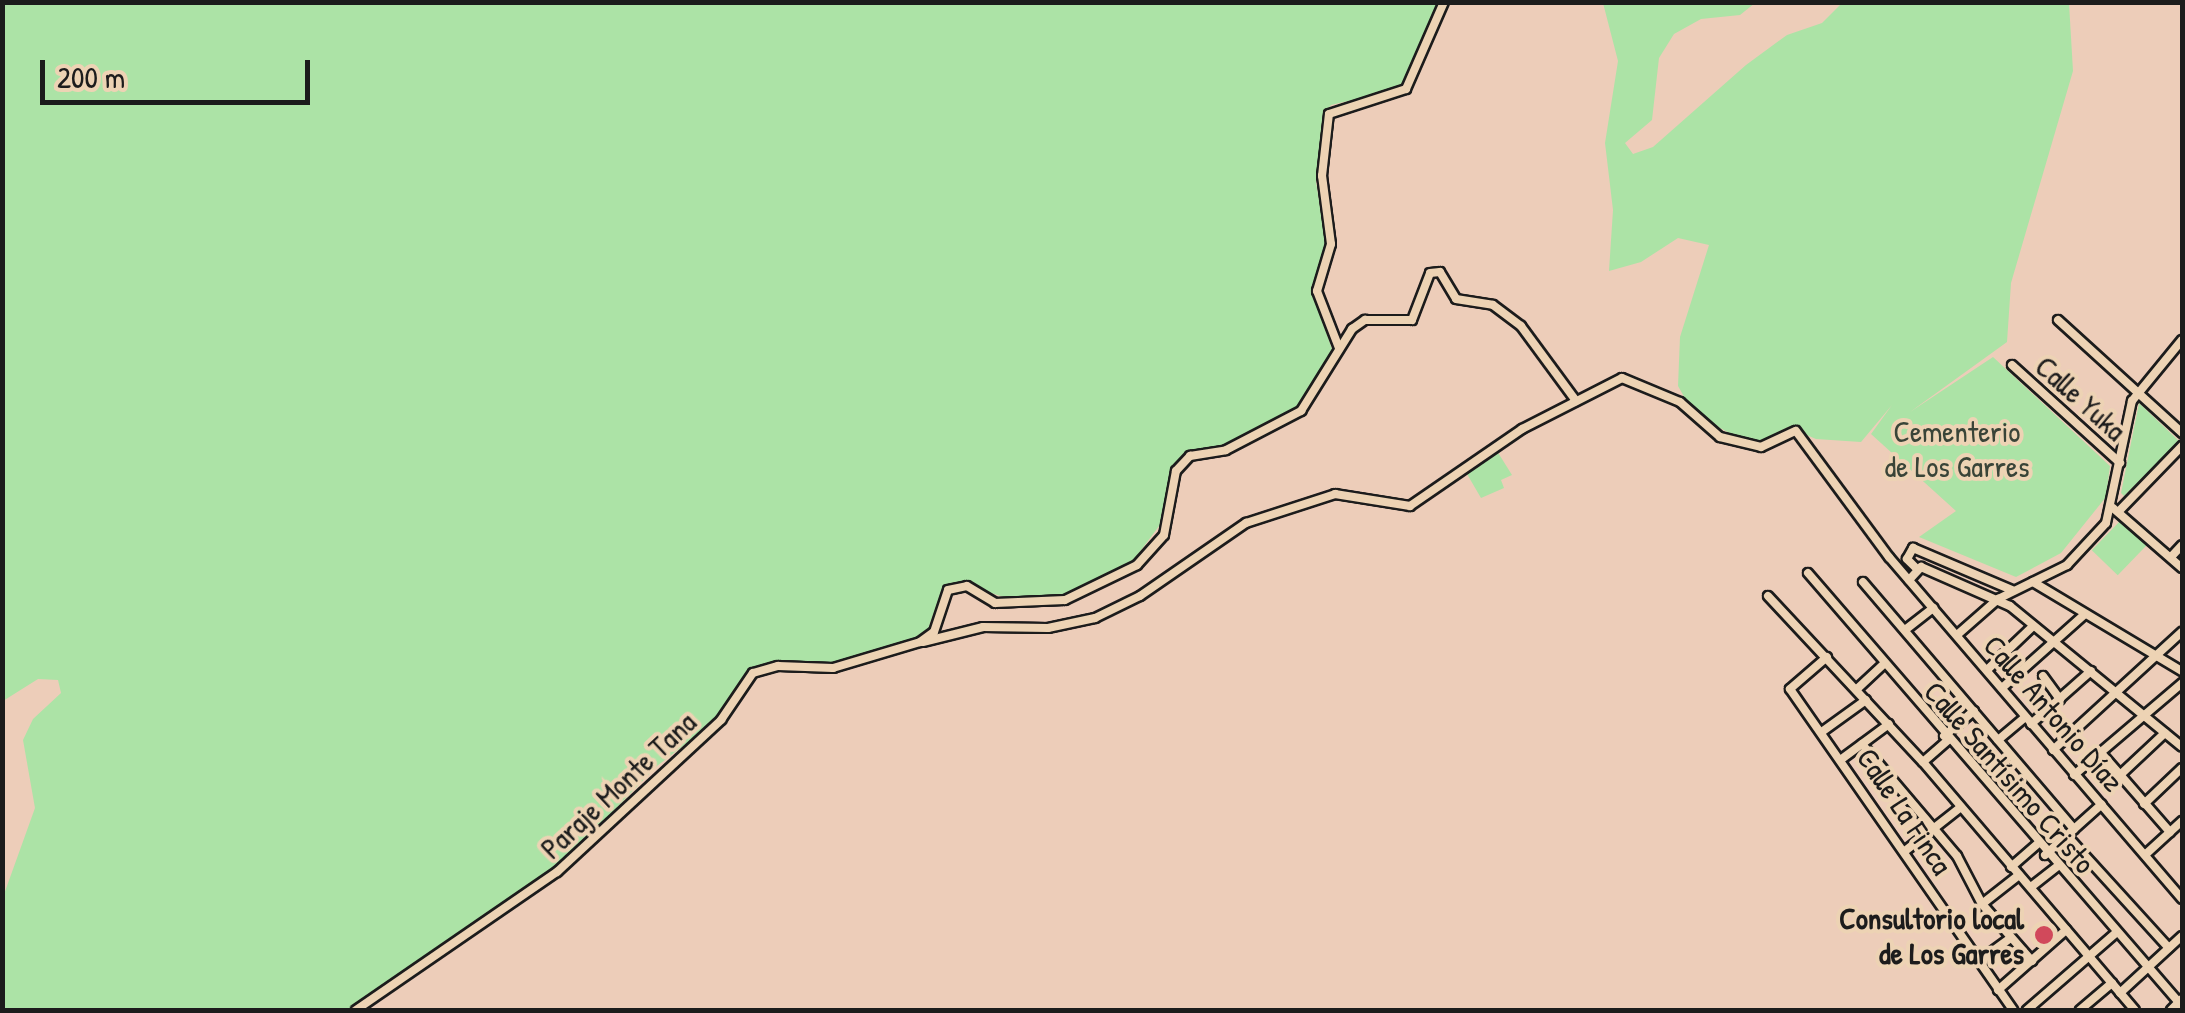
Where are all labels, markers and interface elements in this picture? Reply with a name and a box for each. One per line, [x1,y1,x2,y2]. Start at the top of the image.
scale bar [45,40,315,102]
text: 200 m [57,57,125,97]
street label: Calle Yuka [2028,348,2134,448]
park label: Cementerio de Los Garres [1885,413,2029,484]
street label: Calle Antonio Díaz [1976,627,2132,799]
street label: Calle Santísimo Cristo [1917,674,2103,880]
street label: Paraje Monte Tana [533,704,703,866]
street label: Calle La Finca [1850,741,1960,881]
place label: Consultorio local de Los Garres [1839,900,2024,970]
marker: Consultorio local de Los Garres [2033,924,2055,946]

